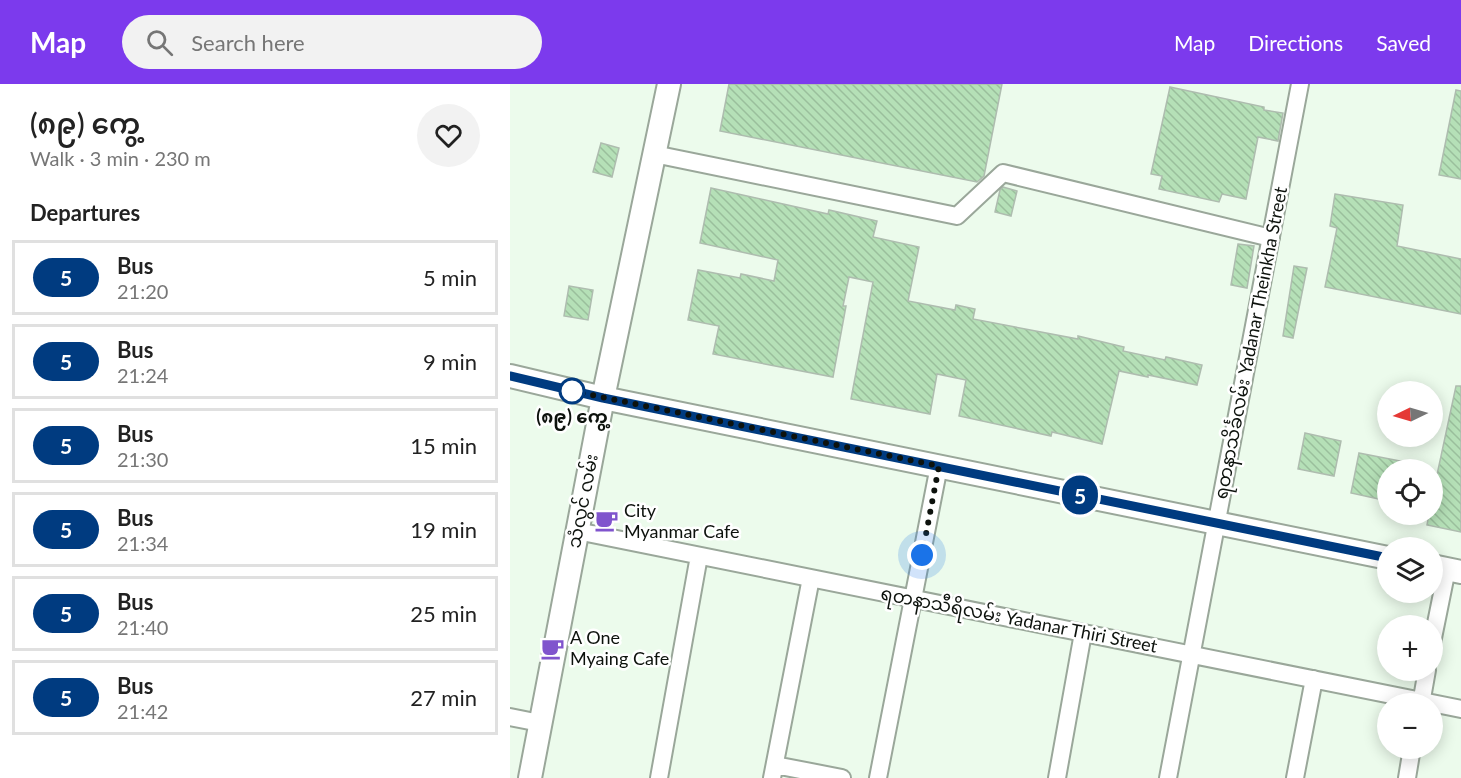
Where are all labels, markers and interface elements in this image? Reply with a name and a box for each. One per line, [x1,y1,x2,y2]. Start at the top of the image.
search box [122,15,542,69]
text: Map [30,25,86,59]
icon: search [143,26,176,59]
text: Search here [191,29,305,56]
text: Map [1174,30,1215,55]
text: Directions [1248,30,1343,55]
text: Saved [1376,30,1431,55]
button: heart [417,104,480,167]
text: (၈၉) ကွေ့ [30,106,140,140]
text: Walk · 3 min · 230 m [30,146,211,170]
street label: ရတနာသိင်္ခလမ်း Yadanar Theinkha Street [1207,184,1296,502]
text: Departures [30,199,140,226]
text: Bus [117,252,153,279]
text: 5 min [423,264,477,291]
text: 5 [60,265,72,290]
text: 21:20 [117,279,168,303]
text: Bus [117,336,153,363]
text: 9 min [423,348,477,375]
text: 5 [60,349,72,374]
text: 21:24 [117,363,168,387]
marker: (၈၉) ကွေ့ [559,378,585,404]
north arrow [1377,381,1443,447]
map controls [1377,381,1443,759]
place label: (၈၉) ကွေ့ [536,405,611,431]
text: Bus [117,420,153,447]
text: 15 min [410,432,477,459]
text: 5 [60,433,72,458]
text: 21:30 [117,447,168,471]
street label: သံလွင် လမ်း [561,452,607,551]
button: locate [1377,459,1443,525]
line badge: 5 [1060,476,1100,514]
text: 5 [1074,483,1086,508]
place label: City Myanmar Cafe [624,499,739,542]
text: Bus [117,504,153,531]
cafe icon: City Myanmar Cafe [593,508,619,534]
text: 19 min [410,516,477,543]
text: 5 [60,517,72,542]
text: 21:34 [117,531,168,555]
button: layers [1377,537,1443,603]
your location [907,540,937,570]
street label: ရတနာသီရိလမ်း Yadanar Thiri Street [878,579,1160,662]
text: Bus [117,588,153,615]
text: 25 min [410,600,477,627]
text: 5 [60,601,72,626]
text: 21:40 [117,615,168,639]
button: + [1377,615,1443,681]
place label: A One Myaing Cafe [570,626,669,669]
cafe icon: A One Myaing Cafe [539,635,565,661]
text: Bus [117,672,153,699]
text: 27 min [410,684,477,711]
text: 5 [60,685,72,710]
button: − [1377,693,1443,759]
text: 21:42 [117,699,168,723]

